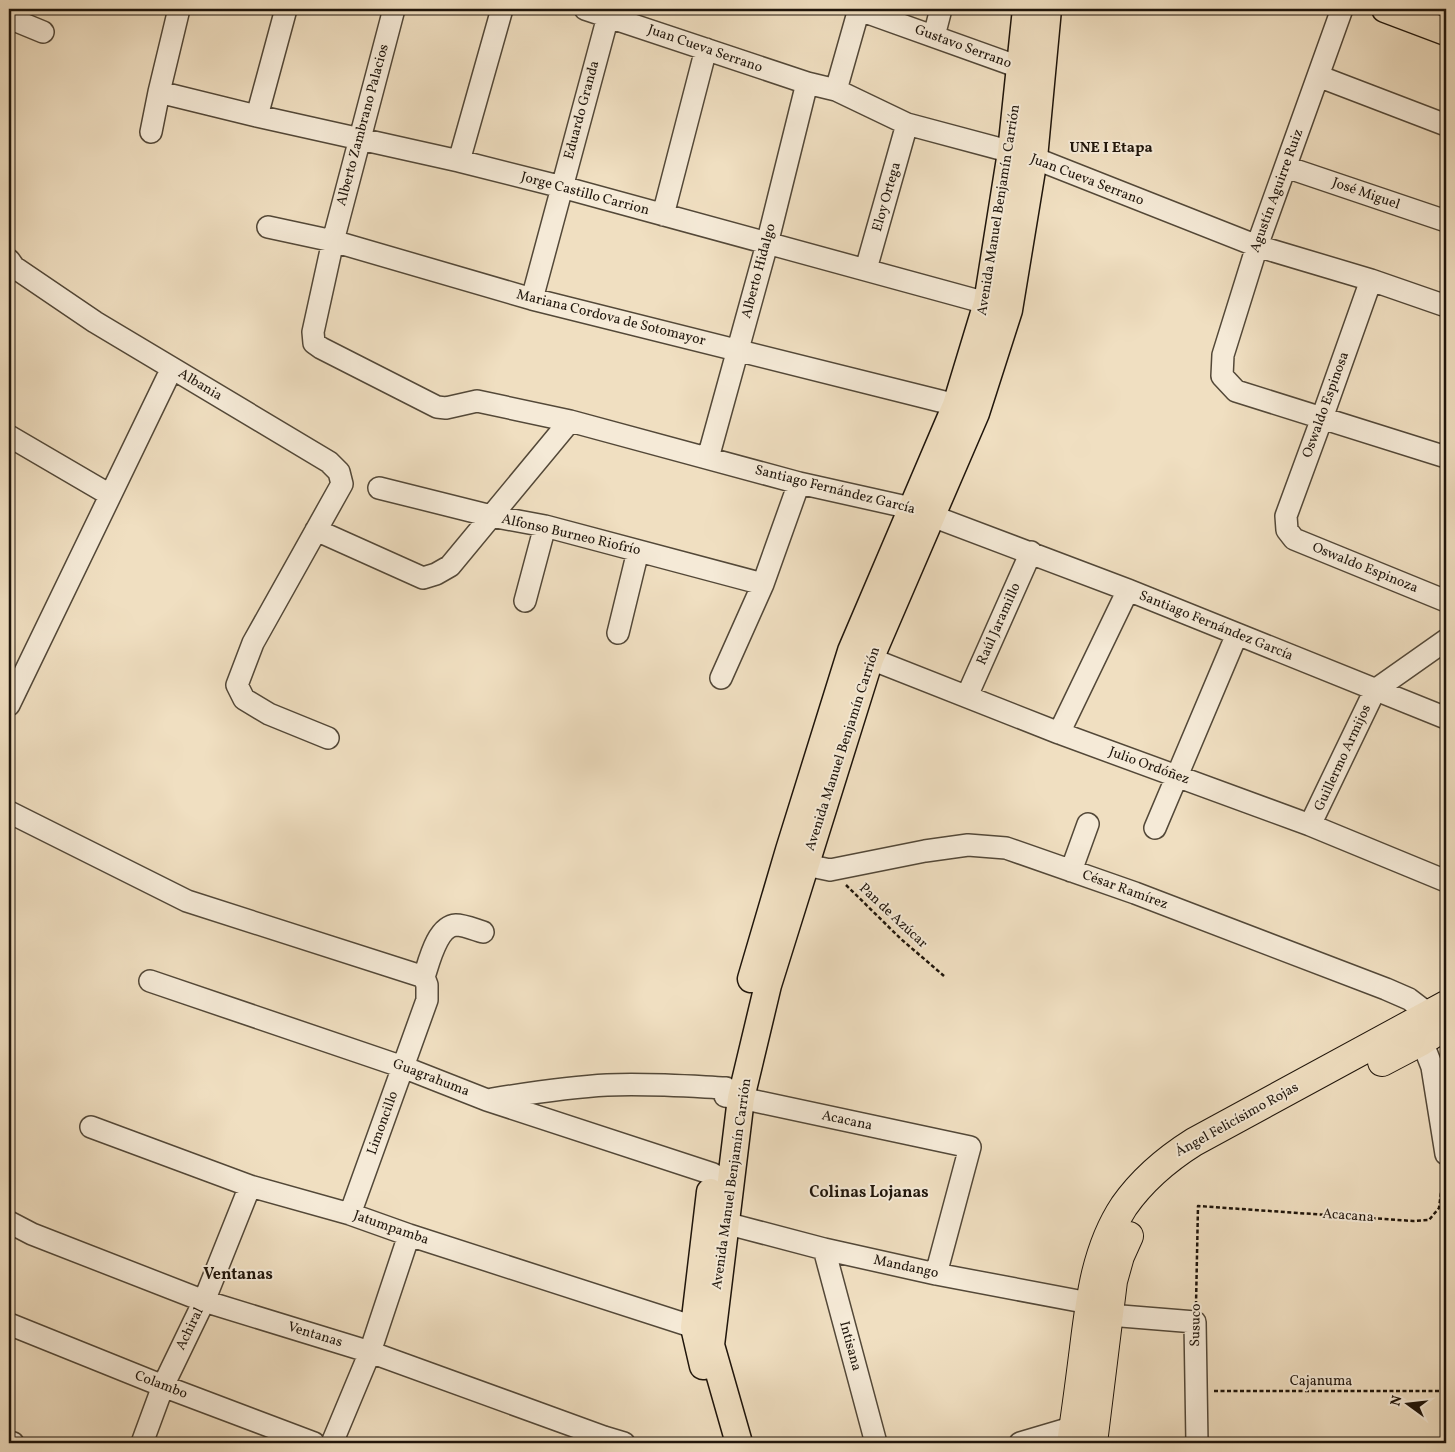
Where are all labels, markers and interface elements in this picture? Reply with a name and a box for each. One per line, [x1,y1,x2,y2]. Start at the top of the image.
street label: Juan Cueva Serrano [645,20,765,78]
street label: Gustavo Serrano [912,21,1014,73]
street label: Alberto Zambrano Palacios [332,42,394,208]
street label: Eduardo Granda [560,59,604,161]
street label: Avenida Manuel Benjamín Carrión [973,103,1025,317]
street label: Agustín Aguirre Ruiz [1246,127,1308,255]
district label: UNE I Etapa [1069,138,1153,159]
street label: Juan Cueva Serrano [1027,150,1147,210]
street label: Eloy Ortega [868,160,906,234]
street label: Jorge Castillo Carrion [519,168,651,220]
street label: José Miguel [1330,174,1402,214]
street label: Alberto Hidalgo [737,221,781,321]
street label: Mariana Cordova de Sotomayor [514,285,708,351]
street label: Oswaldo Espinosa [1298,349,1354,461]
street label: Albania [174,364,226,406]
street label: Santiago Fernández García [753,461,917,519]
street label: Alfonso Burneo Riofrío [500,510,642,560]
street label: Oswaldo Espinoza [1309,538,1421,598]
street label: Raúl Jaramillo [972,580,1026,668]
street label: Santiago Fernández García [1136,586,1296,666]
street label: Avenida Manuel Benjamín Carrión [801,645,885,853]
street label: Guillermo Armijos [1310,702,1376,814]
street label: Julio Ordóñez [1106,743,1192,789]
street label: César Ramírez [1079,866,1171,914]
street label: Pan de Azúcar [855,879,932,953]
street label: Guagrahuma [390,1055,472,1101]
street label: Avenida Manuel Benjamín Carrión [708,1077,756,1291]
street label: Ángel Felicísimo Rojas [1172,1078,1302,1162]
street label: Limoncillo [363,1088,403,1158]
street label: Acacana [820,1106,874,1136]
district label: Colinas Lojanas [809,1182,929,1204]
street label: Acacana [1322,1205,1374,1227]
street label: Jatumpamba [351,1206,431,1250]
street label: Mandango [872,1251,940,1283]
district label: Ventanas [203,1264,273,1286]
street label: Susuco [1186,1303,1206,1347]
street label: Achiral [172,1305,208,1353]
street label: Ventanas [285,1318,345,1352]
street label: Intisana [834,1319,866,1373]
street label: Colambo [132,1366,190,1404]
street label: Cajanuma [1290,1372,1352,1391]
north arrow [1382,1380,1432,1430]
text: N [1386,1394,1407,1408]

